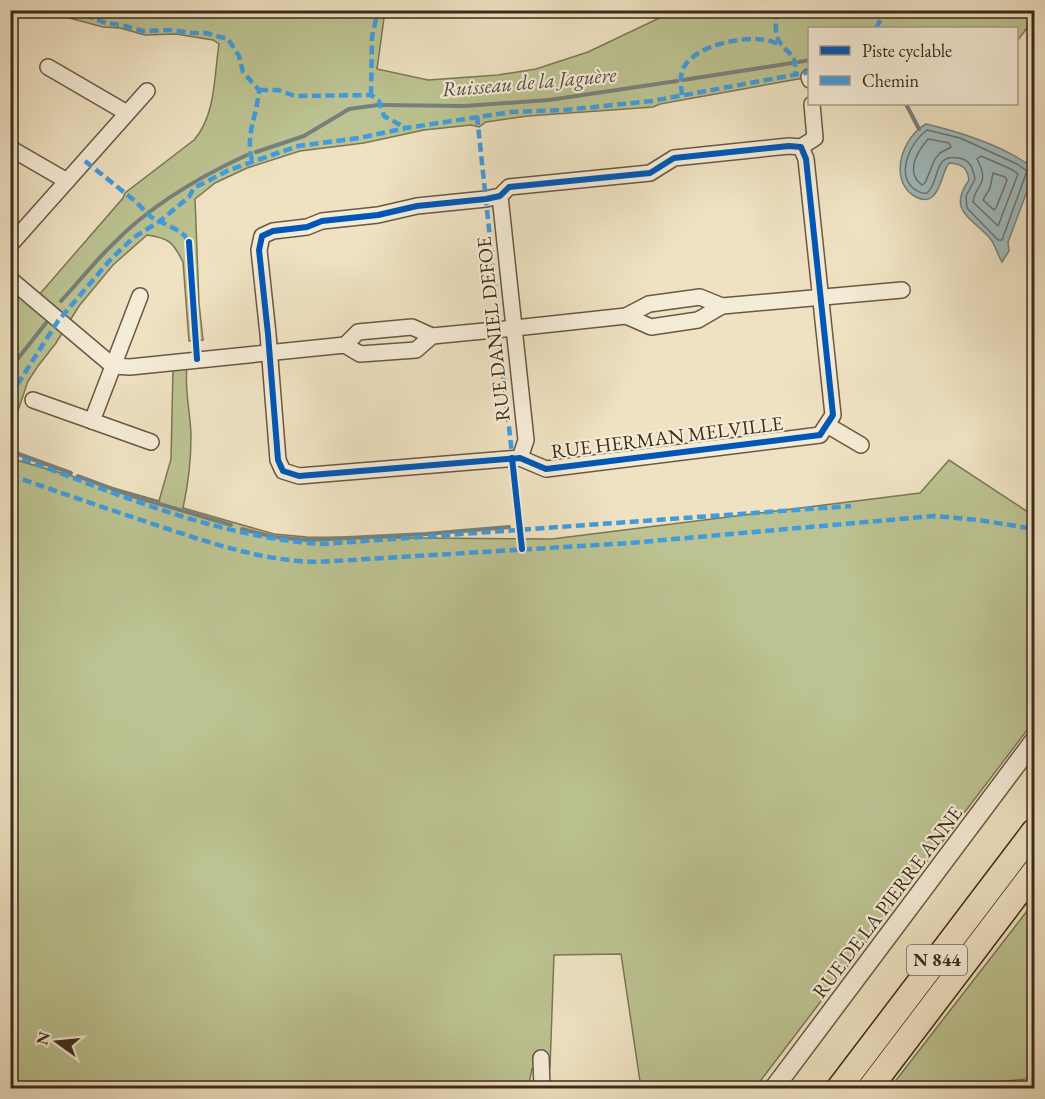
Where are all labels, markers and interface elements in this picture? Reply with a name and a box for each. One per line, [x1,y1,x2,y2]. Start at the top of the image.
legend [808,27,1018,105]
text: Piste cyclable [862,39,952,62]
water label: Ruisseau de la Jaguère [440,60,618,103]
text: Chemin [862,69,919,92]
street label: RUE DANIEL DEFOE [470,235,516,423]
street label: RUE HERMAN MELVILLE [549,410,785,464]
street label: RUE DE LA PIERRE ANNE [806,801,968,1003]
road number: N 844 [907,945,967,975]
north arrow [27,1012,87,1072]
text: N [31,1029,55,1047]

